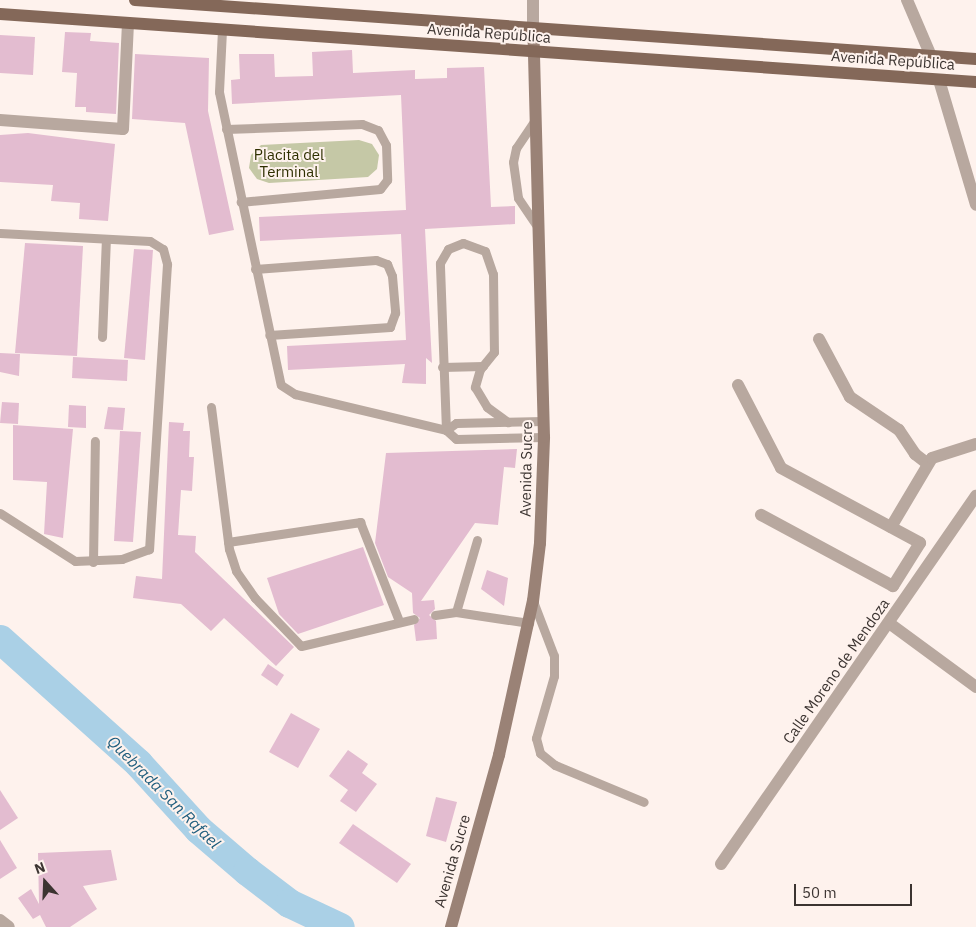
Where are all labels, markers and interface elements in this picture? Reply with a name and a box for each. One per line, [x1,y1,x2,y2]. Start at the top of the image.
street label: Avenida República [426,20,552,46]
street label: Avenida República [830,47,956,73]
park label: Placita del Terminal [254,145,324,180]
street label: Avenida Sucre [516,421,536,517]
street label: Calle Moreno de Mendoza [779,595,893,747]
water label: Quebrada San Rafael [104,732,224,852]
street label: Avenida Sucre [430,812,474,910]
north arrow [20,857,70,907]
text: N [32,858,48,878]
scale bar [796,874,914,906]
text: 50 m [802,883,837,902]

